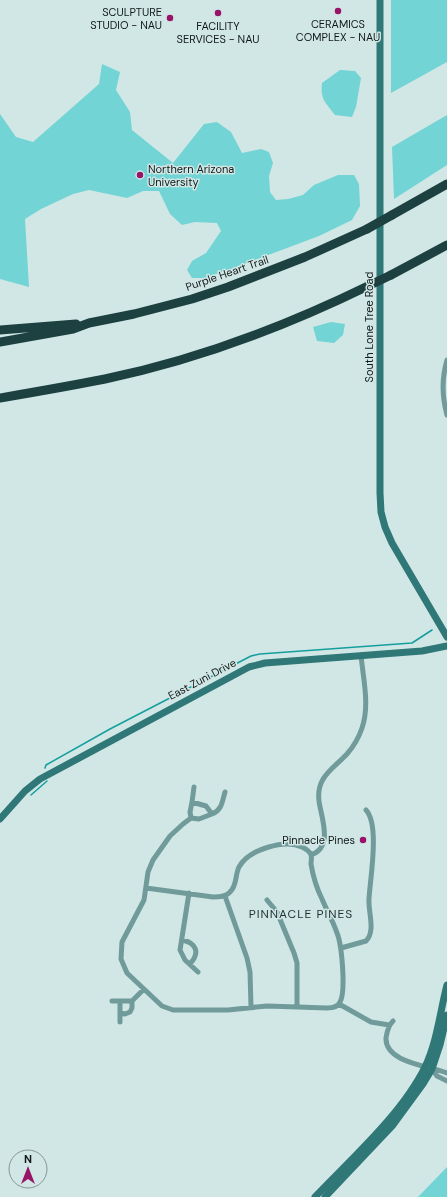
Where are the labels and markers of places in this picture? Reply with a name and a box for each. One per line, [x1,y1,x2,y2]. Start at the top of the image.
place label: SCULPTURE STUDIO - NAU [90,5,162,32]
marker: CERAMICS COMPLEX - NAU [333,6,343,16]
marker: FACILITY SERVICES - NAU [213,8,223,18]
marker: SCULPTURE STUDIO - NAU [165,13,175,23]
place label: CERAMICS COMPLEX - NAU [296,17,380,44]
place label: FACILITY SERVICES - NAU [177,19,259,46]
place label: Northern Arizona University [148,162,234,189]
marker: Northern Arizona University [135,170,145,180]
place label: Pinnacle Pines [282,833,355,847]
marker: Pinnacle Pines [358,835,368,845]

